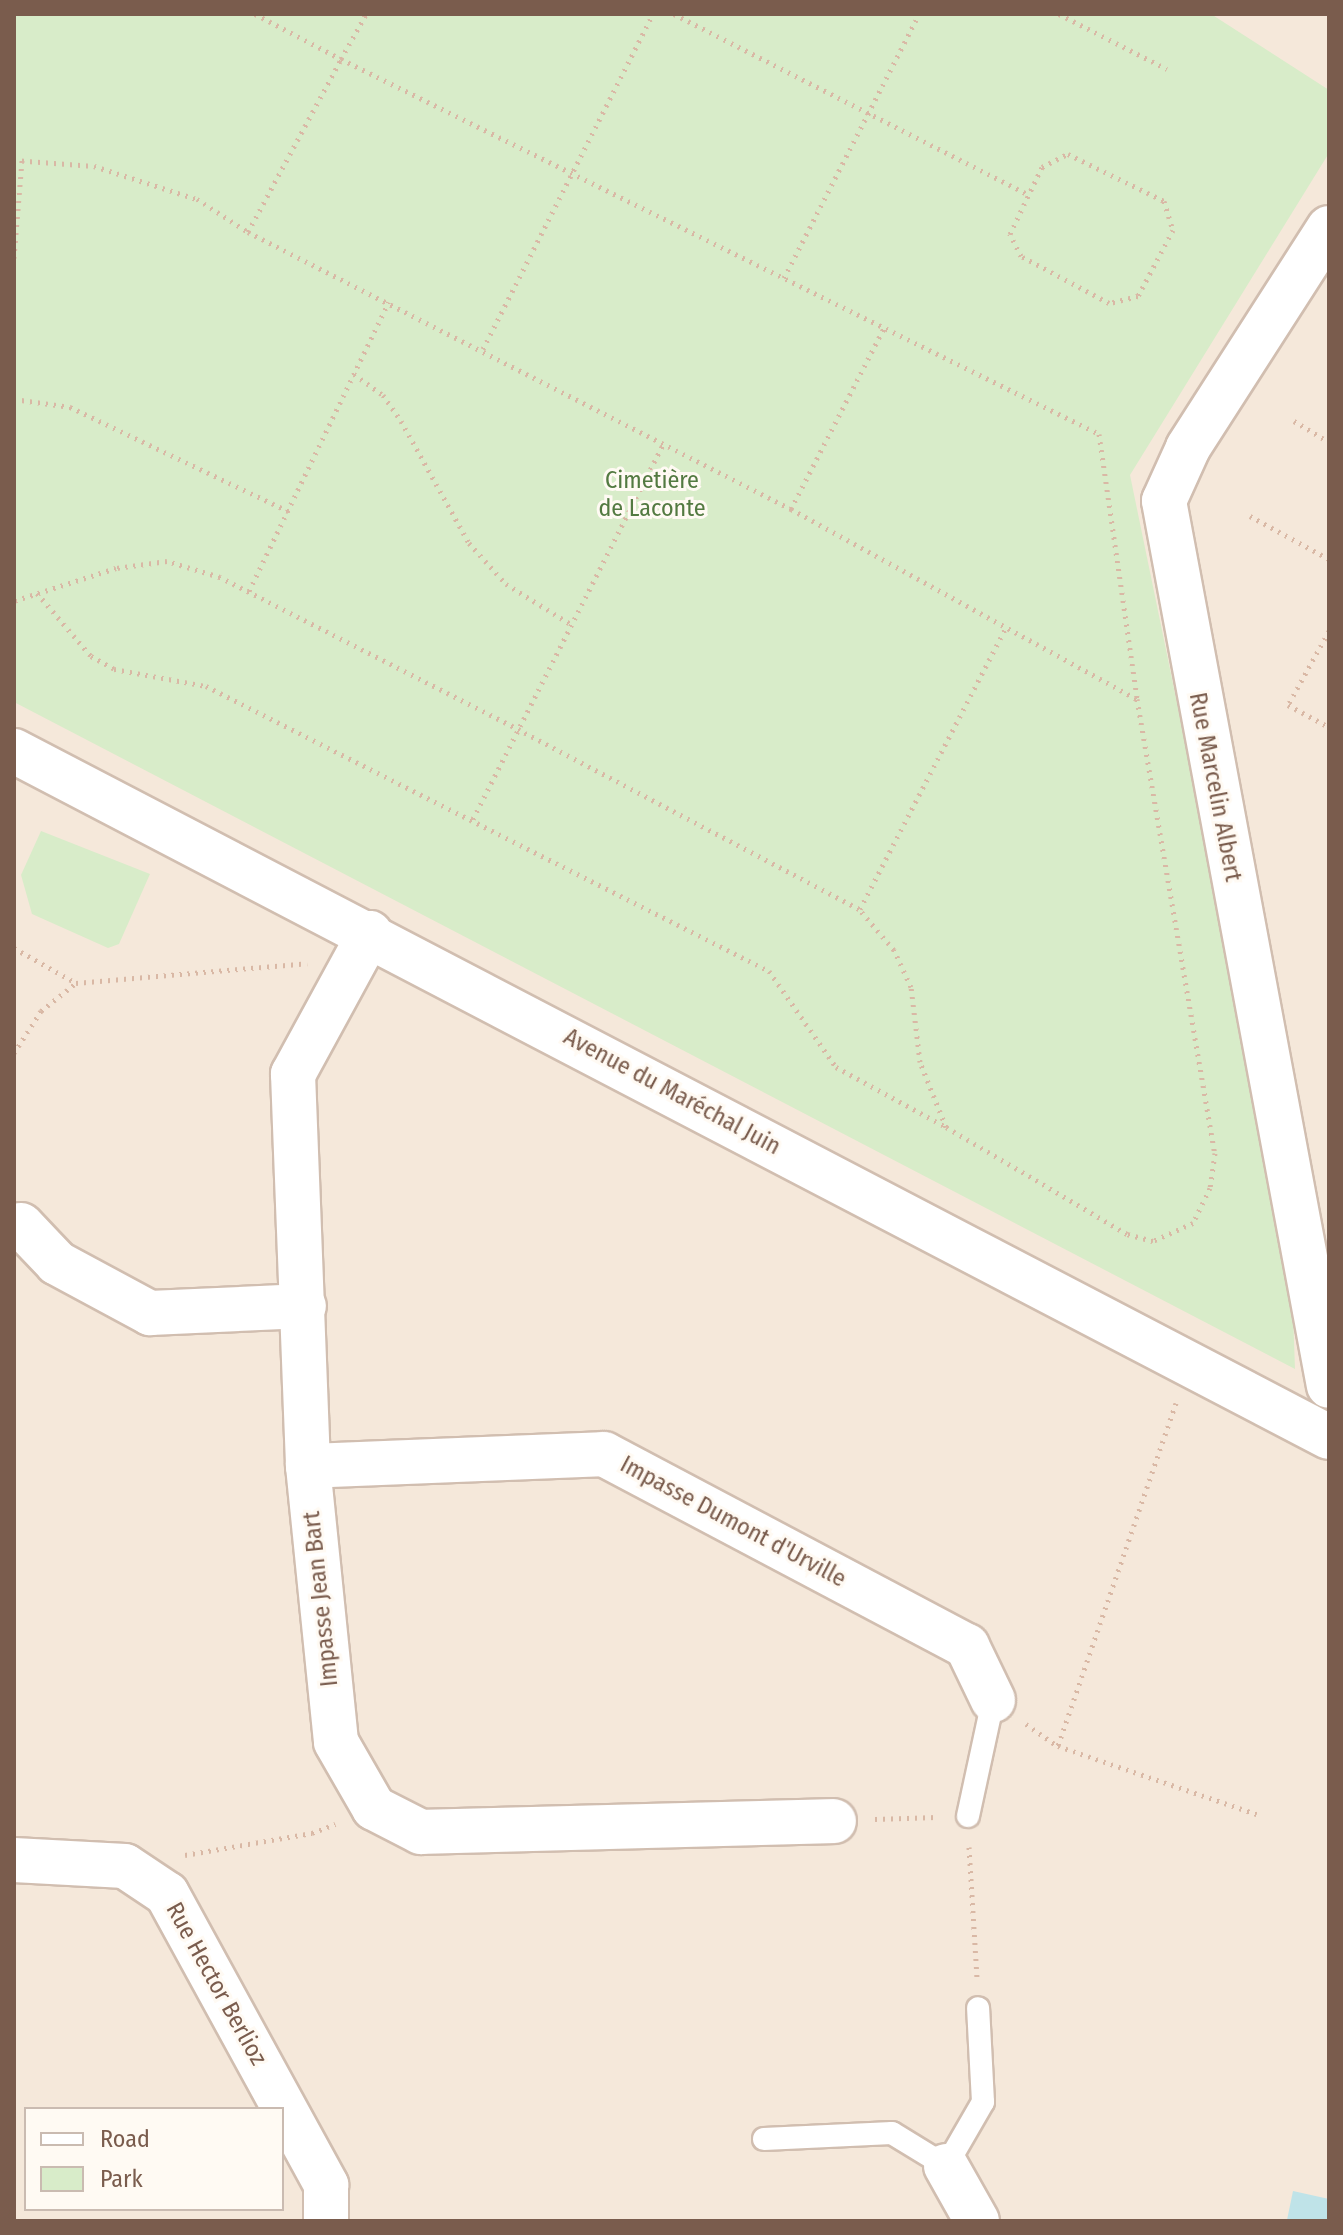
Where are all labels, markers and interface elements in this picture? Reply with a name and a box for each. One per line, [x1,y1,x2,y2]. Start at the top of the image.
park label: Cimetière de Laconte [598,467,706,523]
street label: Rue Marcelin Albert [1183,690,1247,884]
street label: Avenue du Maréchal Juin [559,1023,785,1161]
street label: Impasse Dumont d'Urville [615,1450,851,1594]
street label: Impasse Jean Bart [297,1510,345,1688]
street label: Rue Hector Berlioz [159,1898,273,2070]
legend [24,2107,284,2211]
text: Road [100,2125,150,2153]
text: Park [100,2165,143,2193]

